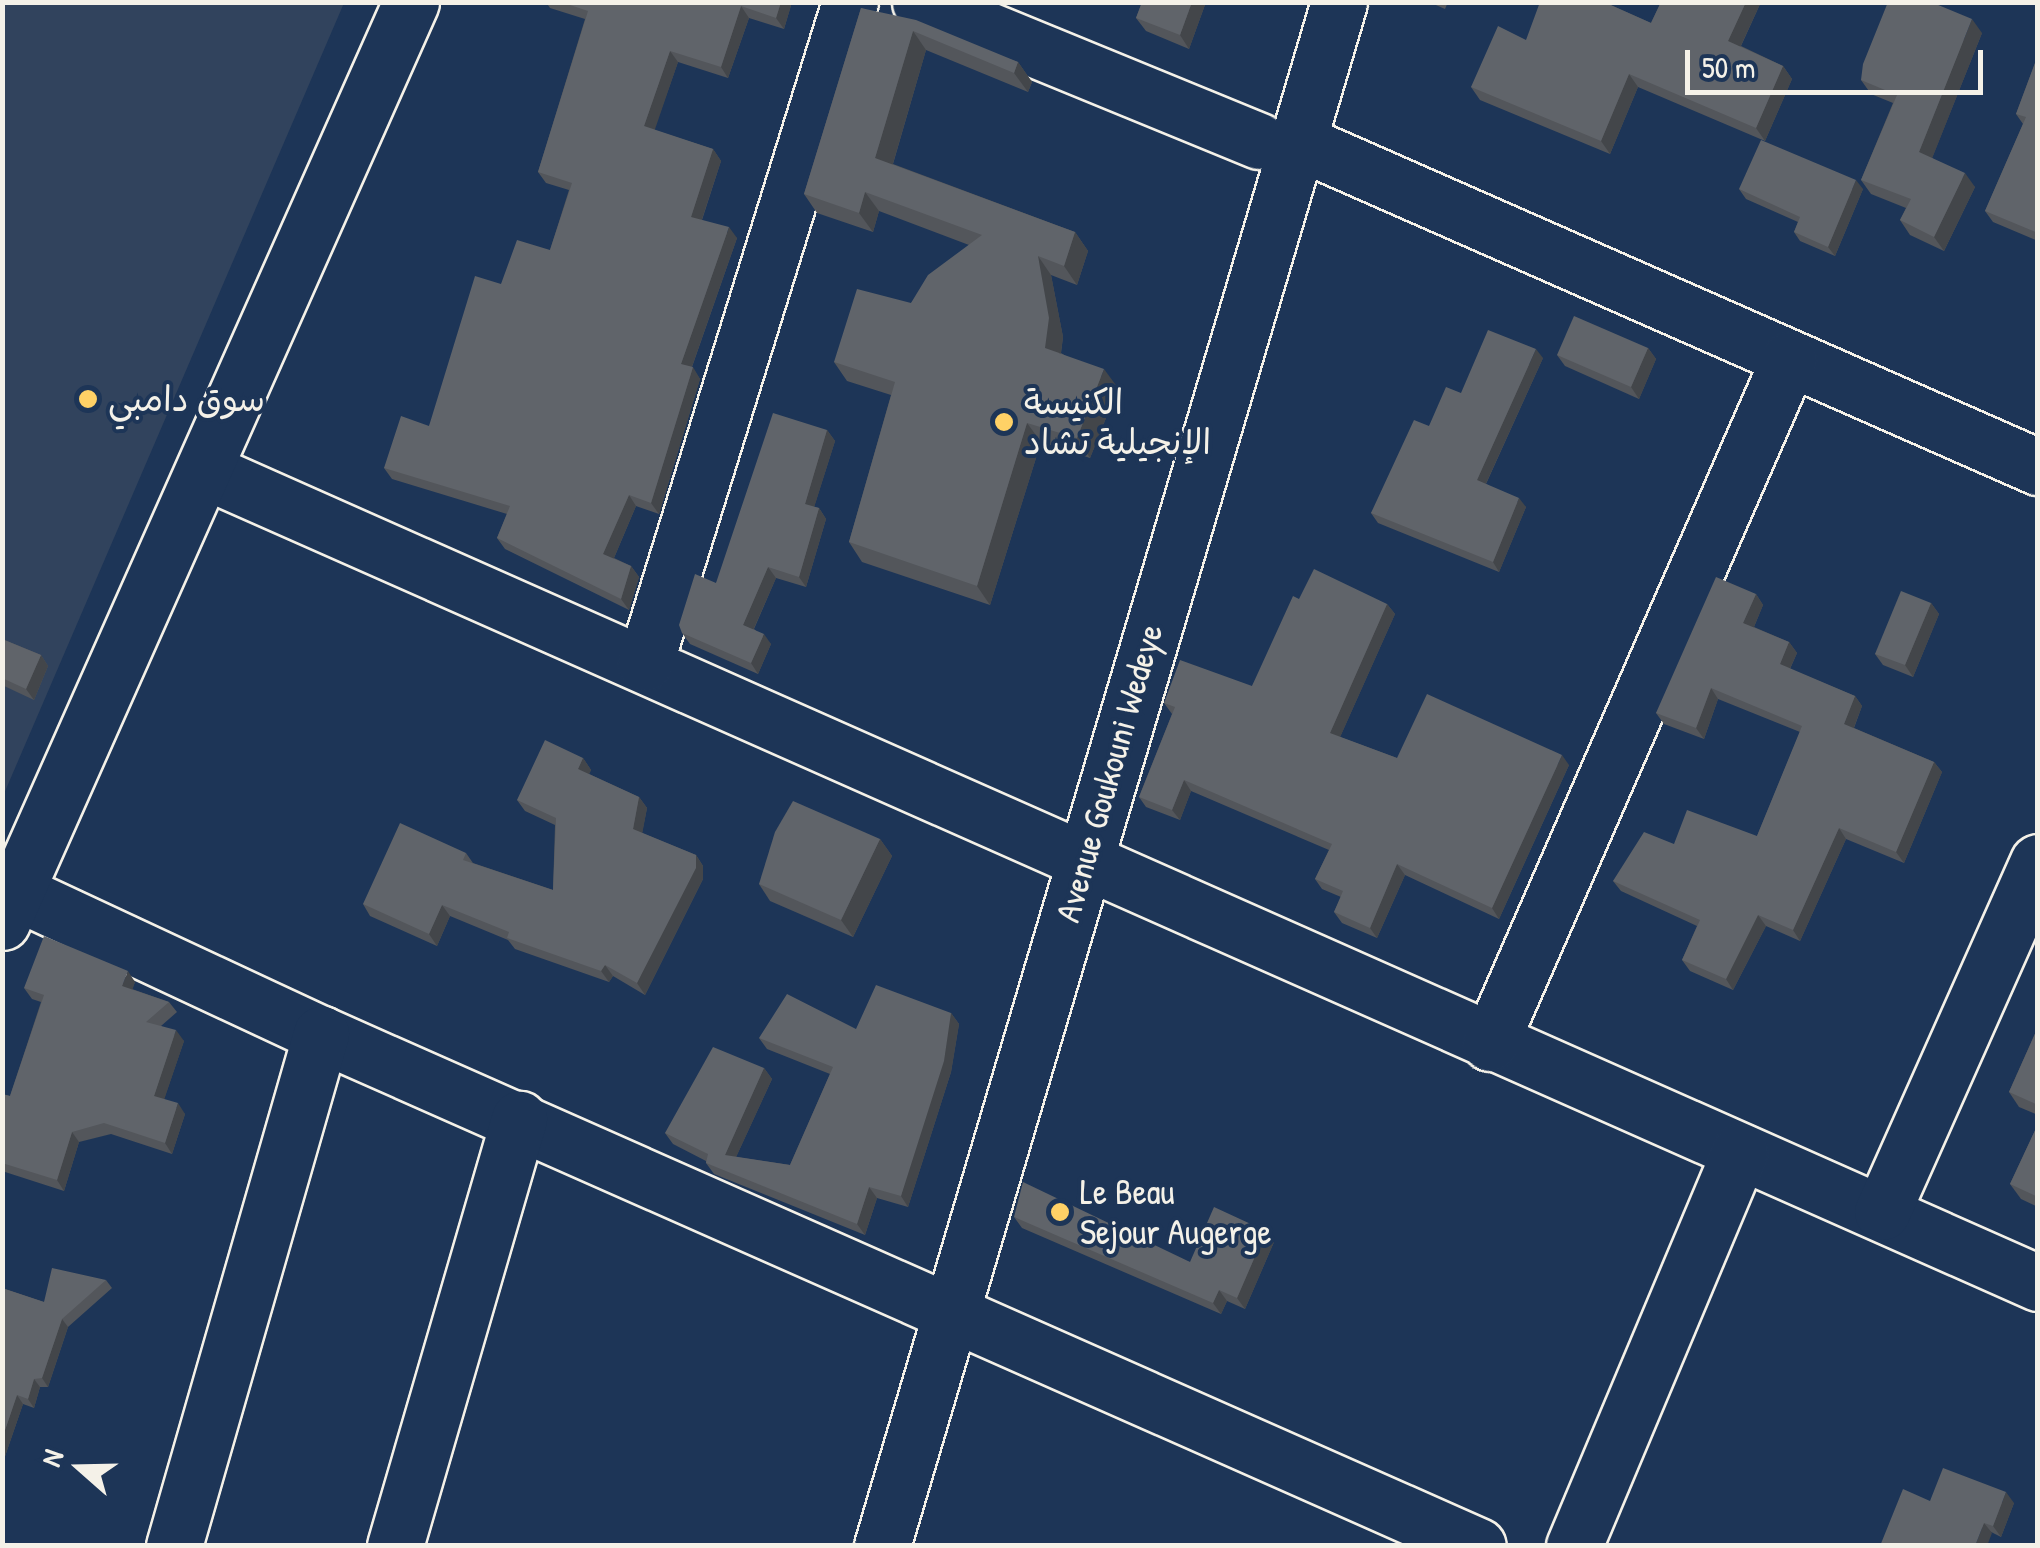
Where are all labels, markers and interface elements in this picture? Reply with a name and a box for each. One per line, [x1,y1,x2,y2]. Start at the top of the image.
scale bar [1690,30,1988,92]
text: 50 m [1702,47,1755,87]
place label: سوق دامبي [108,378,265,420]
place label: الكنيسة الإنجيلية تشاد [1024,381,1211,463]
marker: سوق دامبي [77,388,99,410]
marker: الكنيسة الإنجيلية تشاد [993,411,1015,433]
street label: Avenue Goukouni Wedeye [1046,619,1172,927]
place label: Le Beau Sejour Augerge [1080,1171,1271,1253]
marker: Le Beau Sejour Augerge [1049,1201,1071,1223]
north arrow [30,1418,130,1518]
text: N [31,1444,72,1471]

